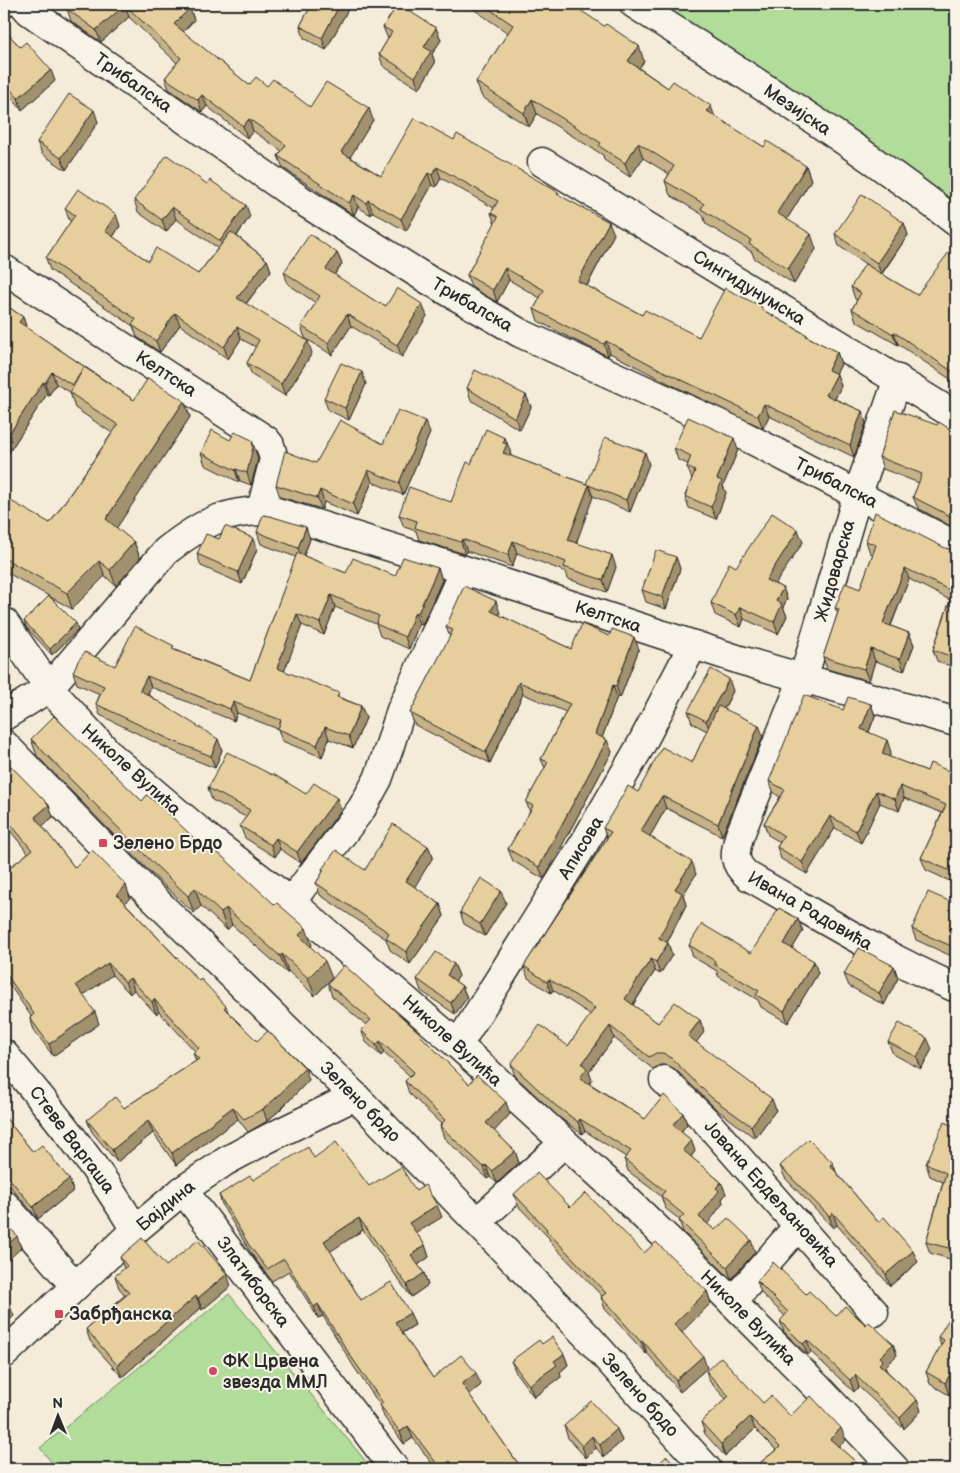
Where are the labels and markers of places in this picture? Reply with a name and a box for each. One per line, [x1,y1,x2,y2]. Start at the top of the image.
place label: Зелено Брдо [113,833,223,854]
marker: Зелено Брдо [97,837,109,849]
place label: Забрђанска [69,1304,172,1325]
marker: Забрђанска [53,1308,65,1320]
place label: ФК Црвена звезда ММЛ [223,1351,328,1393]
marker: ФК Црвена звезда ММЛ [207,1365,219,1377]

